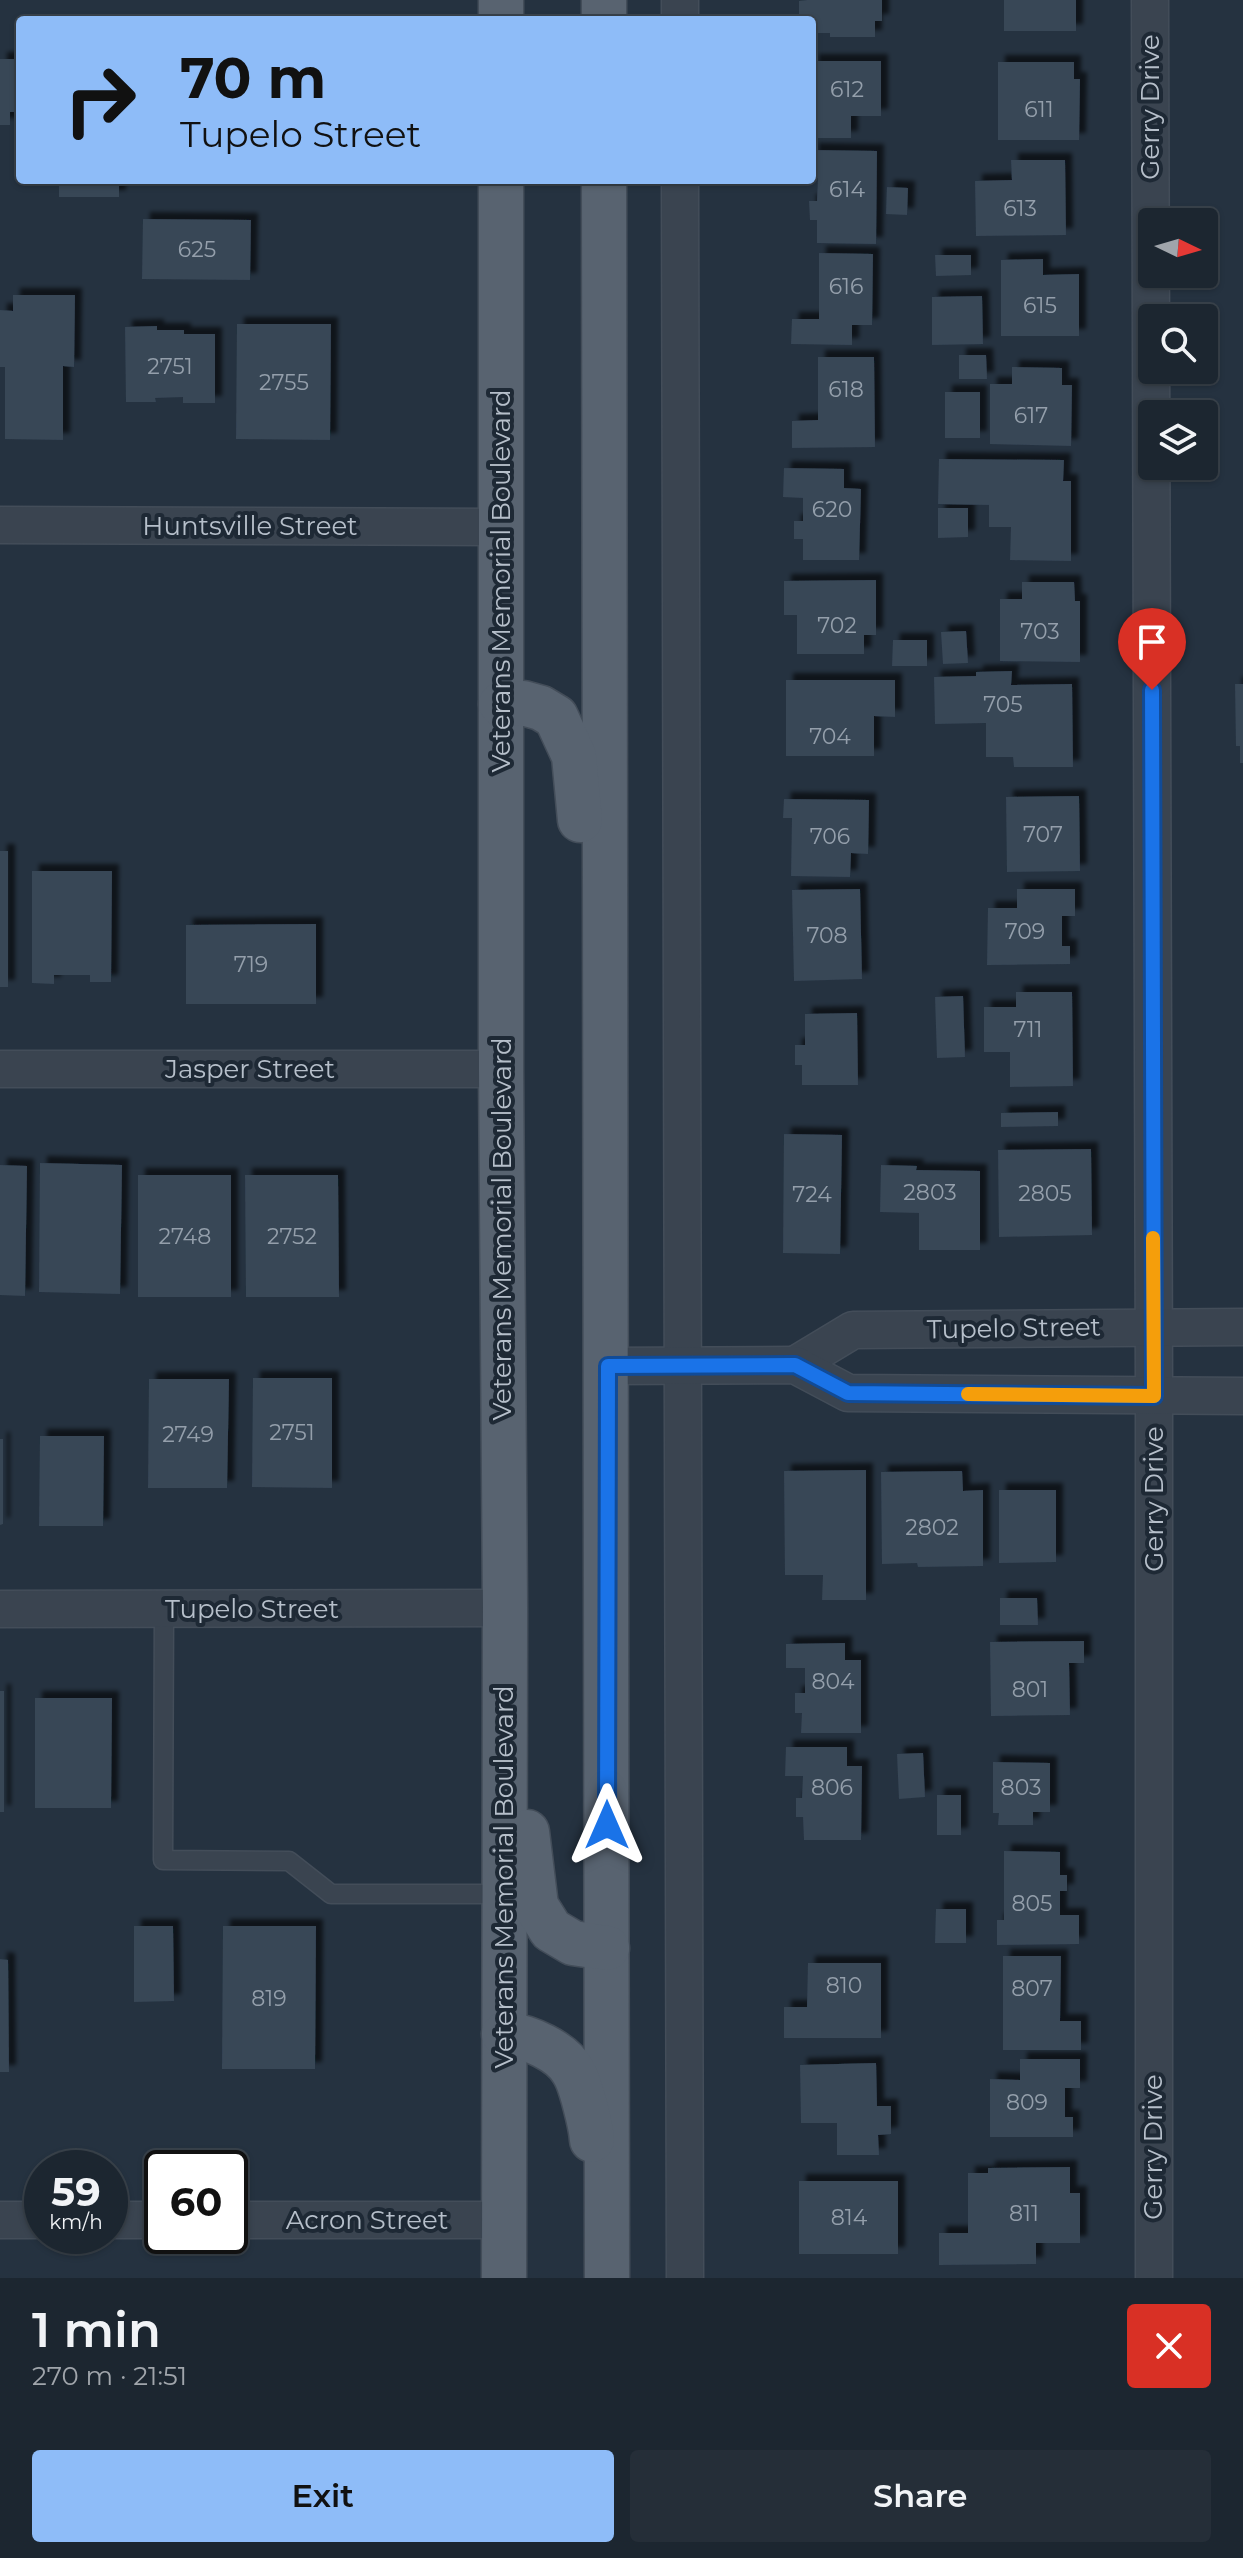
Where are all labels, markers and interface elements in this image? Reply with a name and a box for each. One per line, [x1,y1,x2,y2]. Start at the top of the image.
street label: Gerry Drive [1134,34,1166,180]
text: 70 m [180,44,326,112]
icon: right [48,48,152,152]
house number: 612 [830,76,864,103]
house number: 611 [1024,96,1054,123]
text: Tupelo Street [180,112,421,156]
house number: 614 [829,176,865,203]
house number: 613 [1003,195,1037,222]
north arrow [1138,208,1218,288]
map controls [1138,208,1218,480]
house number: 625 [178,236,216,263]
house number: 616 [829,273,863,300]
house number: 615 [1023,292,1057,319]
button: search [1138,304,1218,384]
house number: 2751 [147,353,193,380]
house number: 2755 [259,369,309,396]
house number: 618 [828,376,864,403]
street label: Veterans Memorial Boulevard [485,389,517,773]
button: layers [1138,400,1218,480]
house number: 617 [1014,402,1048,429]
house number: 620 [812,496,852,523]
street label: Huntsville Street [142,510,358,542]
pin [1118,608,1186,690]
house number: 702 [817,612,857,639]
house number: 703 [1020,618,1060,645]
icon: arrive [1130,620,1174,664]
house number: 705 [983,691,1023,718]
house number: 704 [809,723,851,750]
house number: 707 [1023,821,1063,848]
house number: 706 [810,823,850,850]
house number: 709 [1005,918,1045,945]
house number: 708 [806,922,848,949]
house number: 719 [234,951,268,978]
house number: 711 [1013,1016,1043,1043]
street label: Veterans Memorial Boulevard [486,1037,518,1421]
street label: Jasper Street [164,1053,335,1085]
house number: 2803 [903,1179,957,1206]
house number: 2805 [1018,1180,1072,1207]
house number: 724 [792,1181,832,1208]
house number: 2748 [159,1223,211,1250]
house number: 2752 [267,1223,317,1250]
street label: Tupelo Street [927,1310,1101,1346]
house number: 2751 [269,1419,315,1446]
house number: 2749 [162,1421,214,1448]
street label: Gerry Drive [1138,1426,1170,1572]
house number: 2802 [905,1514,959,1541]
street label: Tupelo Street [165,1593,339,1625]
house number: 804 [811,1668,855,1695]
house number: 801 [1012,1676,1048,1703]
street label: Veterans Memorial Boulevard [488,1685,520,2069]
house number: 806 [811,1774,853,1801]
house number: 803 [1001,1774,1041,1801]
position arrow [565,1783,649,1867]
house number: 805 [1011,1890,1053,1917]
house number: 810 [826,1972,862,1999]
house number: 807 [1011,1975,1053,2002]
house number: 819 [251,1985,287,2012]
street label: Gerry Drive [1137,2074,1169,2220]
house number: 809 [1006,2089,1048,2116]
speed limit sign: 60 [144,2150,248,2254]
text: 59 [51,2167,101,2216]
house number: 811 [1009,2200,1039,2227]
street label: Acron Street [286,2204,448,2236]
house number: 814 [831,2204,868,2231]
text: km/h [49,2210,103,2234]
text: 1 min [32,2301,161,2359]
button: close [1127,2304,1211,2388]
text: 270 m · 21:51 [32,2360,187,2392]
button: Exit [32,2450,614,2542]
button: Share [630,2450,1211,2542]

